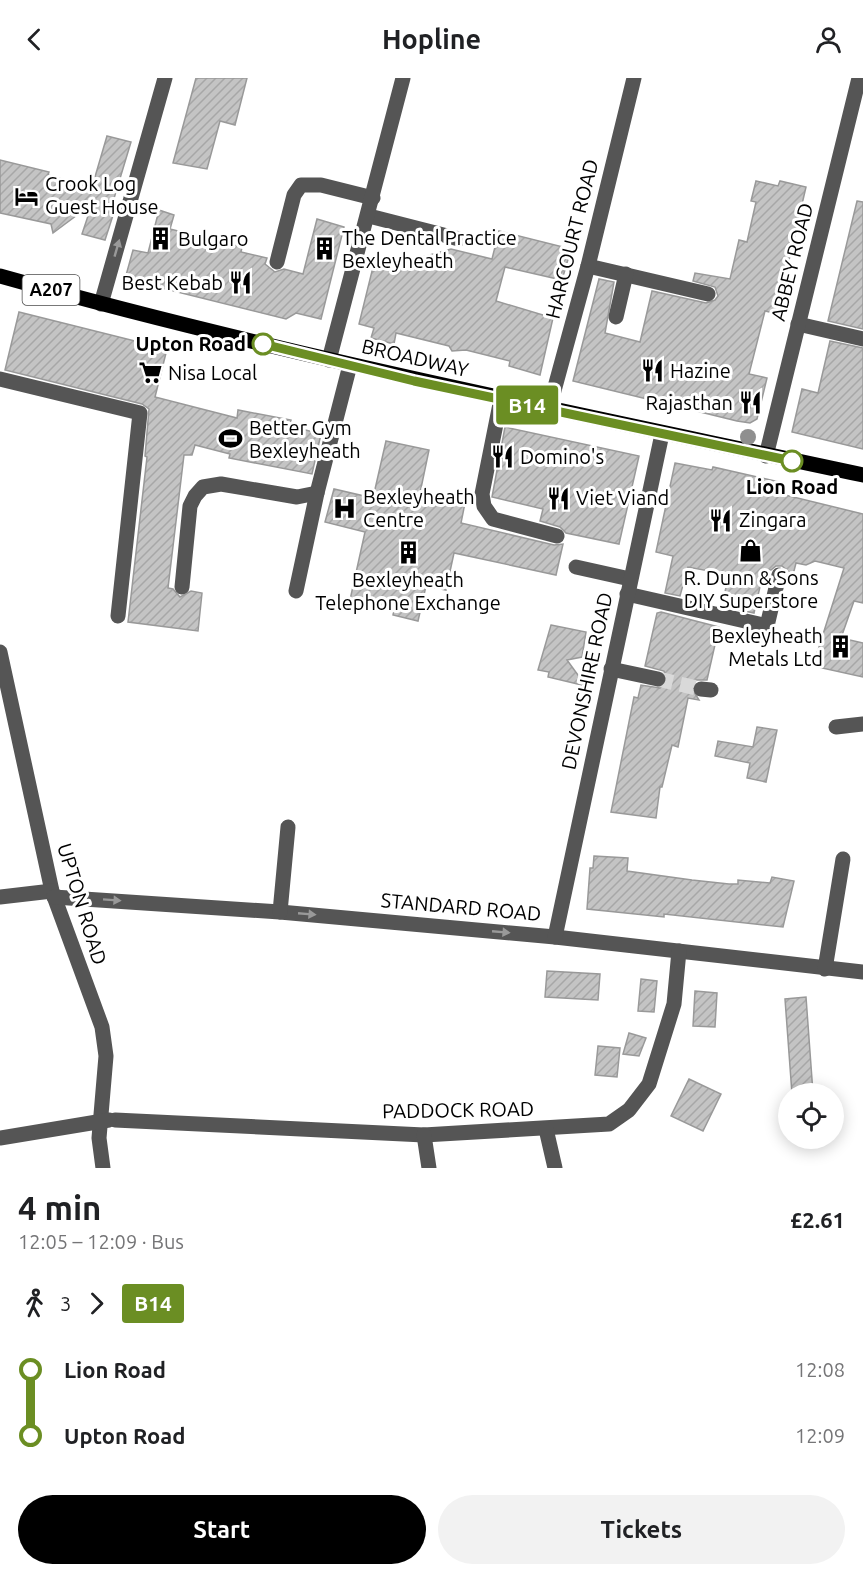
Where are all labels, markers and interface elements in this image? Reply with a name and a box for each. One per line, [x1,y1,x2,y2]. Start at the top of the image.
icon: back [18,23,51,56]
icon: person [812,23,845,56]
text: Hopline [382,24,481,54]
street label: HARCOURT ROAD [541,157,602,321]
place label: Crook Log Guest House [45,172,159,218]
hotel icon: Crook Log Guest House [14,183,40,209]
street label: ABBEY ROAD [766,201,817,323]
building icon: Bulgaro [147,226,173,252]
place label: The Dental Practice Bexleyheath [342,226,517,272]
place label: Bulgaro [178,227,248,250]
building icon: The Dental Practice Bexleyheath [311,236,337,262]
one-way arrow [113,239,122,257]
restaurant icon: Best Kebab [228,270,254,296]
place label: Best Kebab [122,271,223,294]
road number: A207 [22,275,80,305]
place label: Upton Road [136,332,246,355]
marker: Upton Road [252,333,274,355]
street label: BROADWAY [360,334,471,381]
restaurant icon: Hazine [639,358,665,384]
place label: Hazine [670,359,731,382]
supermarket icon: Nisa Local [137,360,163,386]
place label: Nisa Local [168,361,257,384]
line badge: B14 [492,386,562,424]
restaurant icon: Rajasthan [738,390,764,416]
place label: Rajasthan [646,391,733,414]
text: B14 [508,393,546,417]
place label: Better Gym Bexleyheath [249,416,361,462]
sports icon: Better Gym Bexleyheath [218,426,244,452]
restaurant icon: Domino's [489,444,515,470]
place label: Domino's [520,445,604,468]
marker: Lion Road [781,450,803,472]
place label: Lion Road [746,475,838,498]
place label: Bexleyheath Centre [363,485,475,531]
restaurant icon: Viet Viand [545,485,571,511]
place label: Viet Viand [576,486,669,509]
hospital icon: Bexleyheath Centre [332,496,358,522]
restaurant icon: Zingara [708,507,734,533]
place label: Zingara [739,508,806,531]
shop icon: R. Dunn & Sons DIY Superstore [738,538,764,564]
building icon: Bexleyheath Telephone Exchange [395,539,421,565]
place label: R. Dunn & Sons DIY Superstore [683,566,819,612]
place label: Bexleyheath Telephone Exchange [315,568,501,614]
street label: DEVONSHIRE ROAD [557,590,617,771]
place label: Bexleyheath Metals Ltd [711,624,823,670]
building icon: Bexleyheath Metals Ltd [828,634,854,660]
street label: UPTON ROAD [53,840,112,967]
street label: STANDARD ROAD [380,888,542,925]
one-way arrow [103,895,122,904]
one-way arrow [297,909,316,919]
one-way arrow [491,927,510,937]
map controls [778,1083,844,1149]
button: locate [778,1083,844,1149]
street label: PADDOCK ROAD [382,1097,534,1122]
text: 4 min [18,1189,101,1226]
text: £2.61 [790,1207,845,1232]
text: 12:05 – 12:09 · Bus [18,1230,184,1253]
icon: walk [18,1287,51,1320]
icon: forward [80,1287,113,1320]
text: B14 [134,1291,172,1315]
text: 3 [60,1292,71,1315]
text: Lion Road [64,1357,166,1382]
text: 12:08 [795,1358,845,1381]
text: Upton Road [64,1423,185,1448]
text: 12:09 [795,1424,845,1447]
button: Start [18,1495,426,1564]
button: Tickets [438,1495,845,1564]

